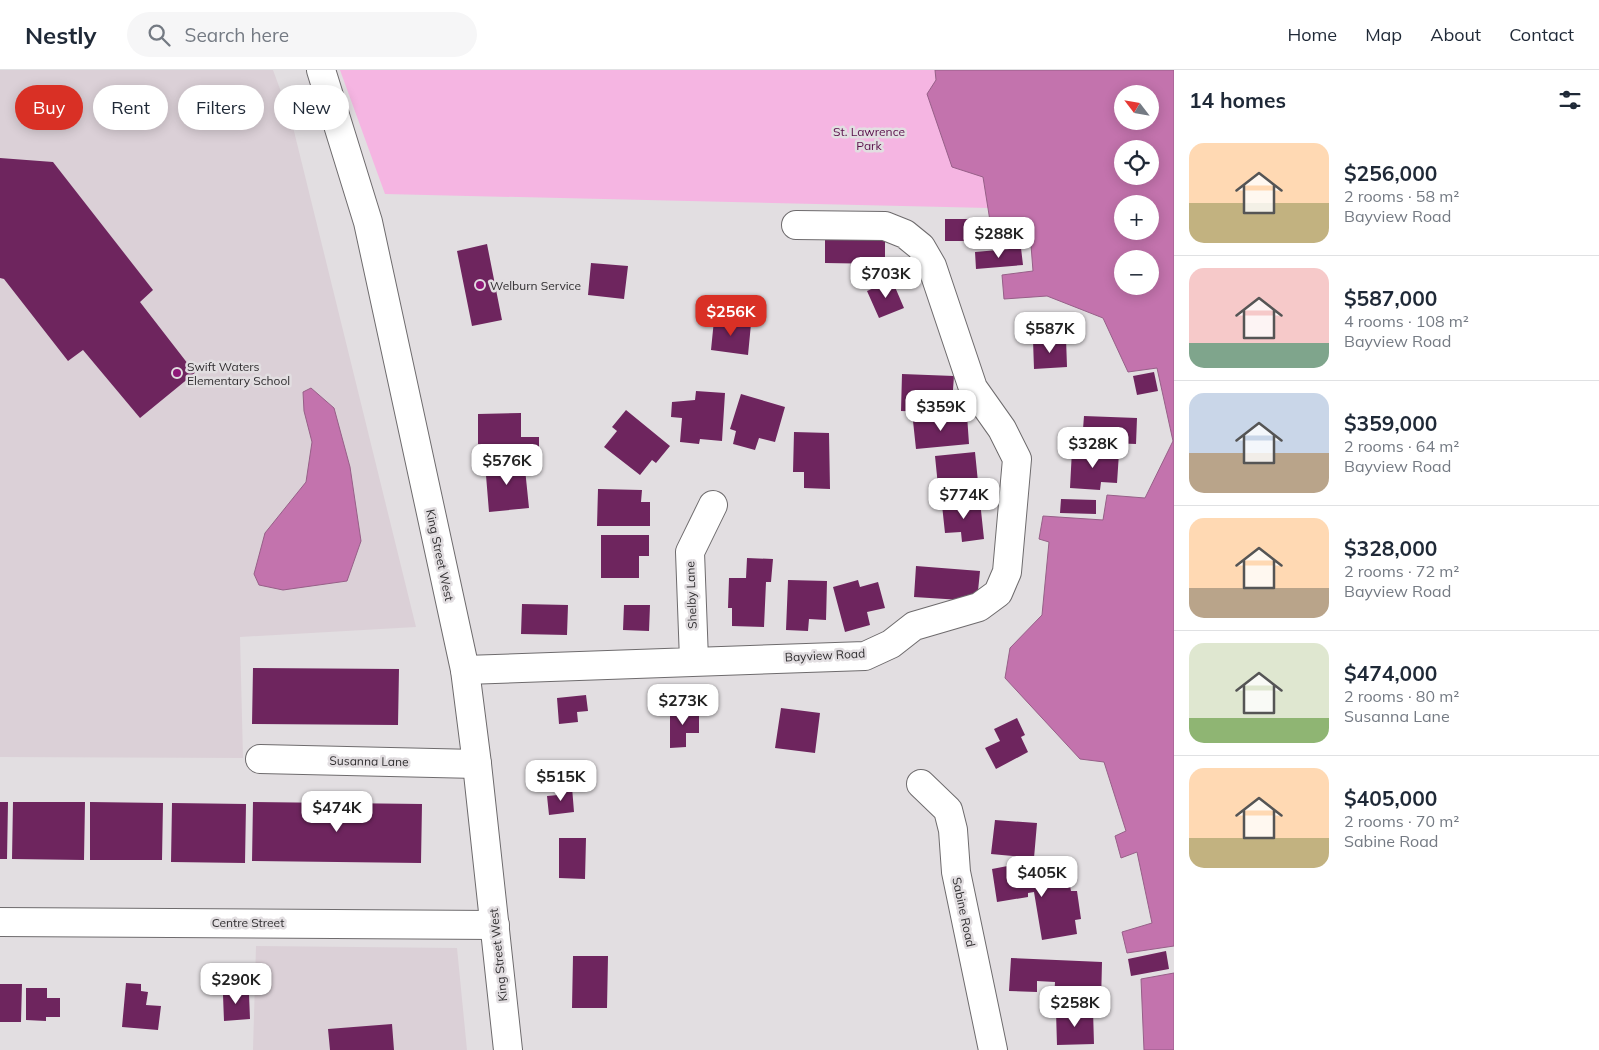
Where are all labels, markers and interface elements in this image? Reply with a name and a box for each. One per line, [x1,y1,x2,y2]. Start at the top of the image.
search box [127,12,477,57]
text: Nestly [25,20,97,50]
icon: search [145,21,173,49]
text: Search here [185,23,289,47]
text: Home [1287,23,1337,46]
text: Map [1365,23,1402,46]
text: About [1430,23,1481,46]
text: Contact [1509,23,1574,46]
chip: Buy [15,85,83,130]
chip: Rent [93,85,168,130]
chip: Filters [178,85,264,130]
chip: New [274,85,349,130]
north arrow [1114,85,1159,130]
map controls [1114,85,1159,295]
icon: filters [1556,86,1584,114]
text: 14 homes [1189,87,1286,113]
park label: St. Lawrence Park [833,124,905,153]
button: locate [1114,140,1159,185]
text: $256,000 [1344,160,1437,186]
icon: home [1229,163,1289,223]
text: 2 rooms · 58 m² [1344,186,1459,206]
button: + [1114,195,1159,240]
text: Bayview Road [1344,206,1451,226]
pin: $288K [964,216,1034,259]
text: $288K [974,223,1024,243]
button: − [1114,250,1159,295]
pin: $703K [851,256,921,299]
text: $703K [861,263,911,283]
place label: Welburn Service [490,278,581,293]
marker: Welburn Service [474,279,486,291]
text: $587,000 [1344,285,1437,311]
icon: home [1229,288,1289,348]
pin: $256K [696,294,766,337]
text: $256K [706,301,756,321]
text: 4 rooms · 108 m² [1344,311,1469,331]
pin: $587K [1015,312,1085,354]
text: $587K [1025,318,1075,338]
text: Bayview Road [1344,331,1451,351]
place label: Swift Waters Elementary School [187,359,290,388]
marker: Swift Waters Elementary School [171,367,183,379]
pin: $359K [906,390,976,432]
text: $359K [916,396,966,416]
text: $359,000 [1344,410,1437,436]
icon: home [1229,413,1289,473]
pin: $328K [1058,426,1128,469]
text: $328K [1068,433,1118,453]
text: 2 rooms · 64 m² [1344,436,1459,456]
pin: $576K [472,444,542,486]
text: $576K [482,450,532,470]
text: Bayview Road [1344,456,1451,476]
pin: $774K [929,478,999,520]
text: $774K [939,484,989,504]
street label: King Street West [423,508,457,602]
text: $328,000 [1344,535,1437,561]
icon: home [1229,538,1289,598]
street label: Shelby Lane [682,561,700,629]
text: 2 rooms · 72 m² [1344,561,1459,581]
text: Bayview Road [1344,581,1451,601]
street label: Bayview Road [784,645,866,665]
text: $474,000 [1344,660,1437,686]
icon: home [1229,663,1289,723]
pin: $273K [648,684,718,726]
text: 2 rooms · 80 m² [1344,686,1459,706]
text: $273K [658,690,708,710]
text: Susanna Lane [1344,706,1450,726]
street label: Susanna Lane [329,753,409,769]
pin: $515K [526,760,596,802]
text: $515K [536,766,586,786]
text: $405,000 [1344,785,1437,811]
icon: home [1229,788,1289,848]
pin: $474K [302,790,372,833]
text: $474K [312,797,362,817]
text: 2 rooms · 70 m² [1344,811,1459,831]
text: Sabine Road [1344,831,1438,851]
pin: $405K [1007,856,1077,898]
text: $405K [1017,862,1067,882]
street label: Sabine Road [949,876,979,948]
street label: King Street West [486,908,510,1002]
street label: Centre Street [212,915,284,930]
pin: $290K [201,962,271,1005]
text: $290K [211,969,261,989]
pin: $258K [1040,986,1110,1028]
text: $258K [1050,992,1100,1012]

